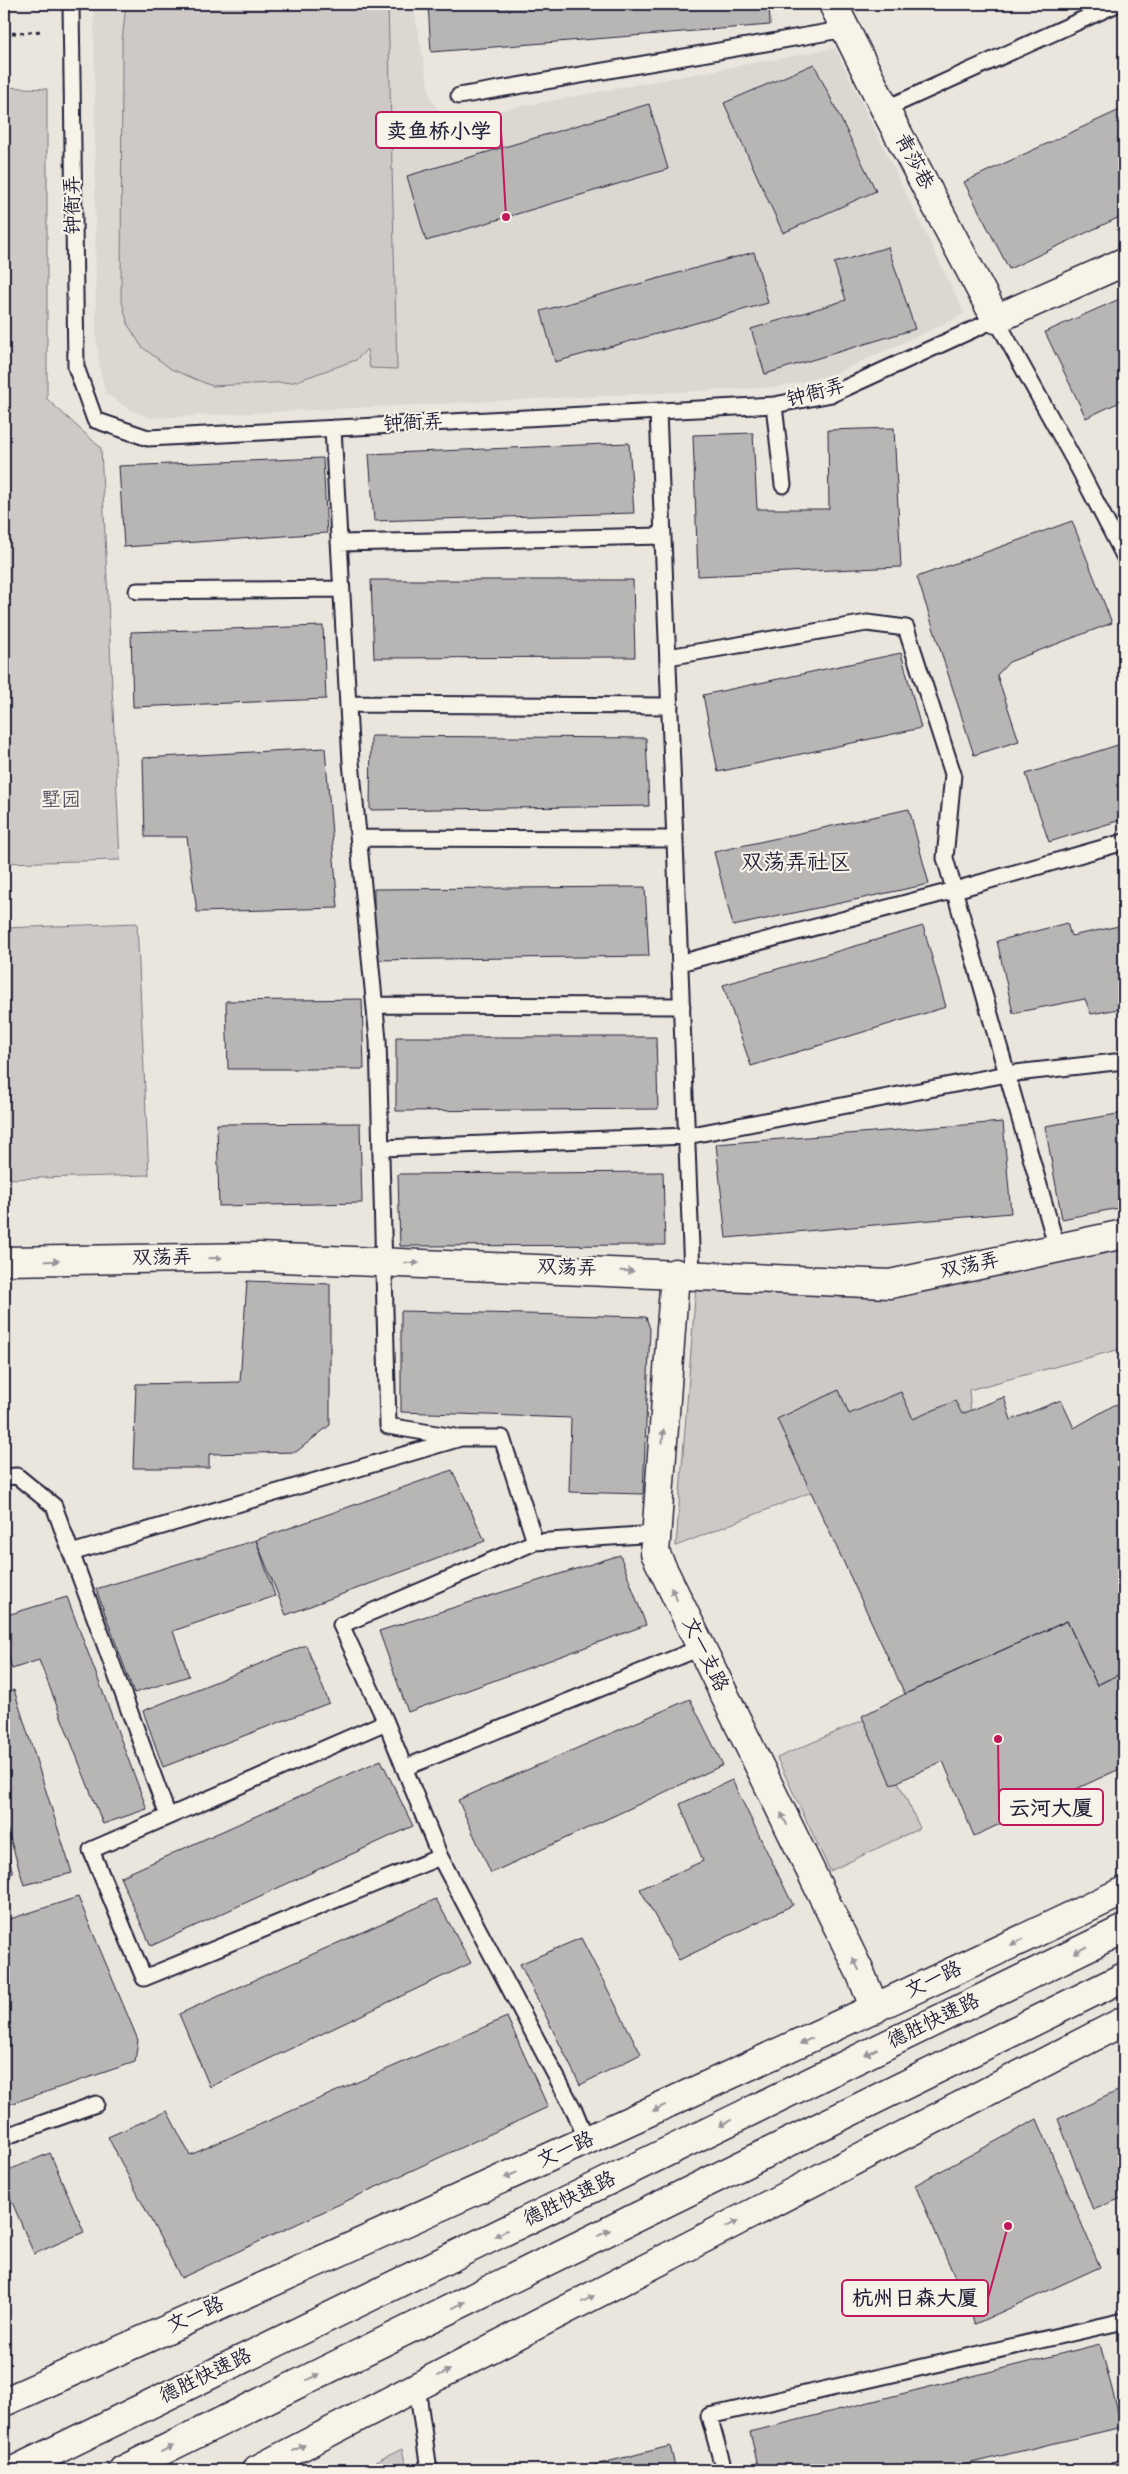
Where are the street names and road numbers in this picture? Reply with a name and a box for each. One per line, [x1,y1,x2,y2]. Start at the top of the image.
street label: 青莎巷 [886,129,940,196]
street label: 钟衙弄 [59,175,89,235]
street label: 钟衙弄 [783,372,849,416]
street label: 钟衙弄 [382,408,444,440]
street label: 双荡弄 [132,1244,192,1274]
street label: 双荡弄 [938,1247,1002,1287]
street label: 双荡弄 [537,1253,597,1285]
street label: 文一支路 [673,1613,735,1698]
street label: 文一路 [901,1955,968,2007]
street label: 德胜快速路 [883,1987,986,2057]
street label: 文一路 [533,2125,600,2176]
street label: 德胜快速路 [519,2165,622,2235]
street label: 文一路 [163,2290,230,2341]
street label: 德胜快速路 [155,2342,258,2412]

